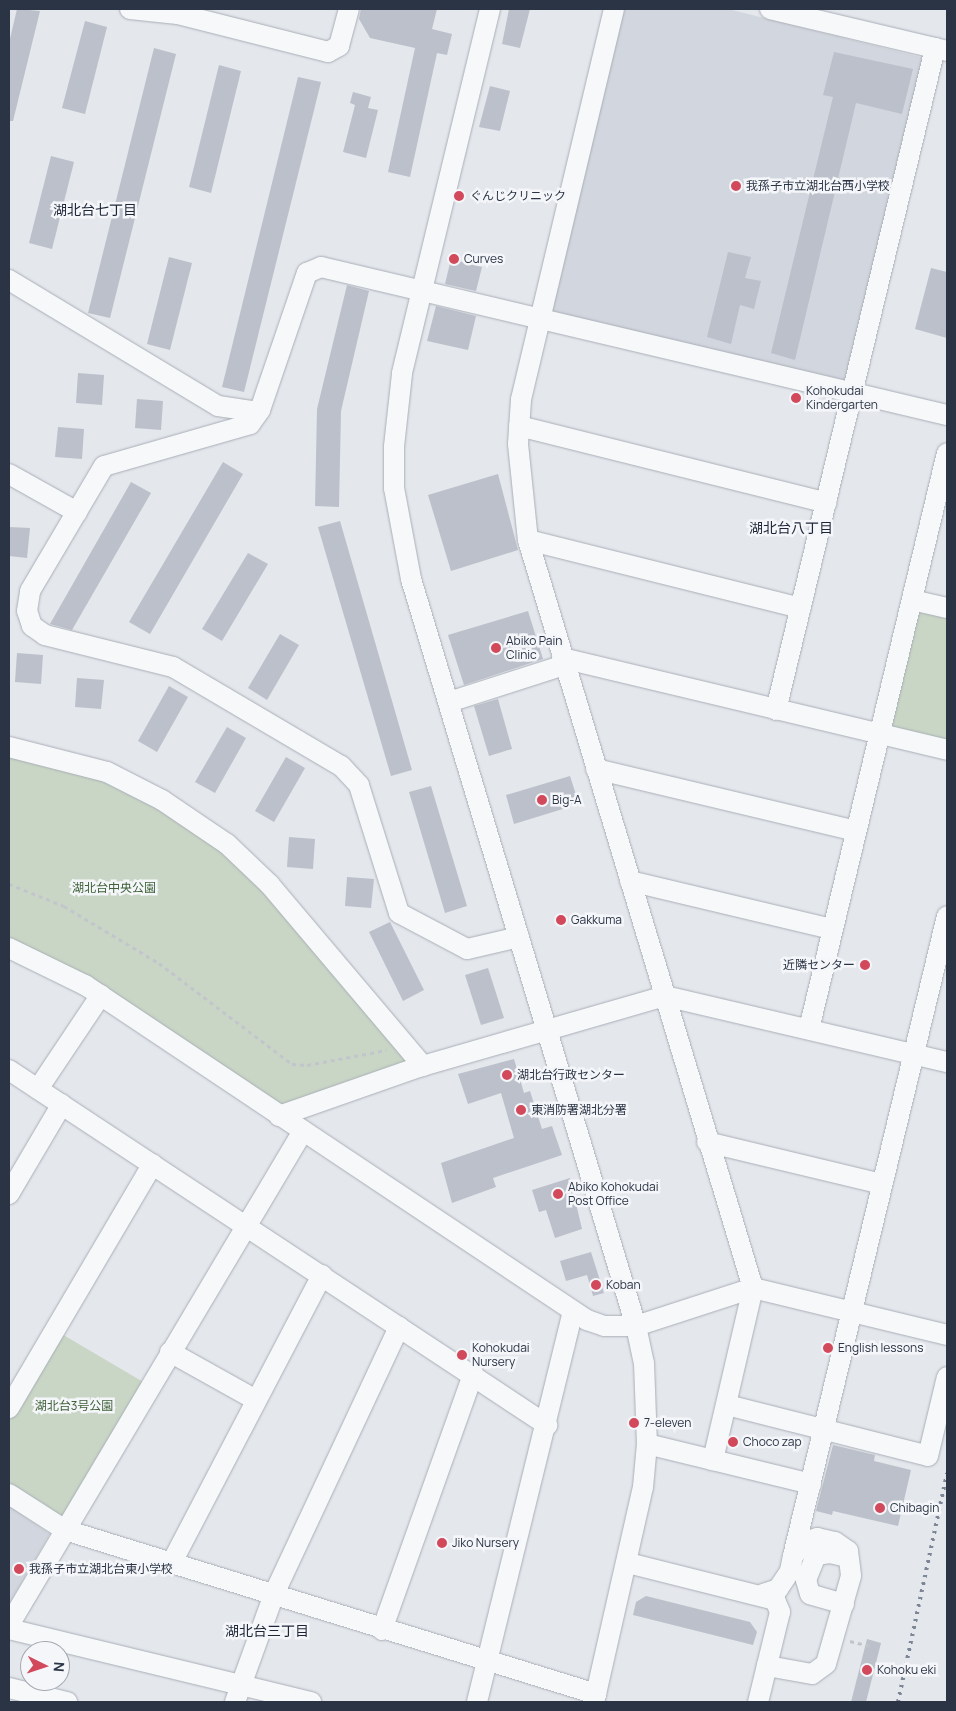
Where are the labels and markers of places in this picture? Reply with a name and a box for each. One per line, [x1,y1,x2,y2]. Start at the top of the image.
place label: 我孫子市立湖北台西小学校 [746,179,890,193]
marker: 我孫子市立湖北台西小学校 [730,180,742,192]
marker: ぐんじクリニック [452,189,466,203]
place label: ぐんじクリニック [470,189,566,203]
place label: Curves [464,252,503,266]
marker: Curves [448,253,460,265]
place label: Kohokudai Kindergarten [806,384,878,412]
marker: Kohokudai Kindergarten [790,392,802,404]
place label: Abiko Pain Clinic [506,634,562,662]
marker: Abiko Pain Clinic [490,642,502,654]
place label: Big-A [552,793,582,807]
marker: Big-A [536,794,548,806]
place label: Gakkuma [571,913,622,927]
marker: Gakkuma [555,914,567,926]
place label: 近隣センター [783,958,855,972]
marker: 近隣センター [859,959,871,971]
place label: 湖北台行政センター [517,1068,625,1082]
marker: 湖北台行政センター [501,1069,513,1081]
place label: 東消防署湖北分署 [531,1103,627,1117]
marker: 東消防署湖北分署 [515,1104,527,1116]
place label: Abiko Kohokudai Post Office [568,1180,658,1208]
marker: Abiko Kohokudai Post Office [552,1188,564,1200]
place label: Koban [606,1278,641,1292]
marker: Koban [590,1279,602,1291]
place label: Kohokudai Nursery [472,1341,530,1369]
place label: English lessons [838,1341,923,1355]
marker: English lessons [822,1342,834,1354]
marker: Kohokudai Nursery [456,1349,468,1361]
place label: 7-eleven [644,1416,691,1430]
marker: 7-eleven [628,1417,640,1429]
place label: Choco zap [743,1435,802,1449]
marker: Choco zap [727,1436,739,1448]
place label: Chibagin [890,1501,939,1515]
marker: Chibagin [874,1502,886,1514]
place label: Jiko Nursery [452,1536,519,1550]
marker: Jiko Nursery [436,1537,448,1549]
place label: 我孫子市立湖北台東小学校 [29,1562,173,1576]
marker: 我孫子市立湖北台東小学校 [13,1563,25,1575]
place label: Kohoku eki [877,1663,936,1677]
marker: Kohoku eki [861,1664,873,1676]

